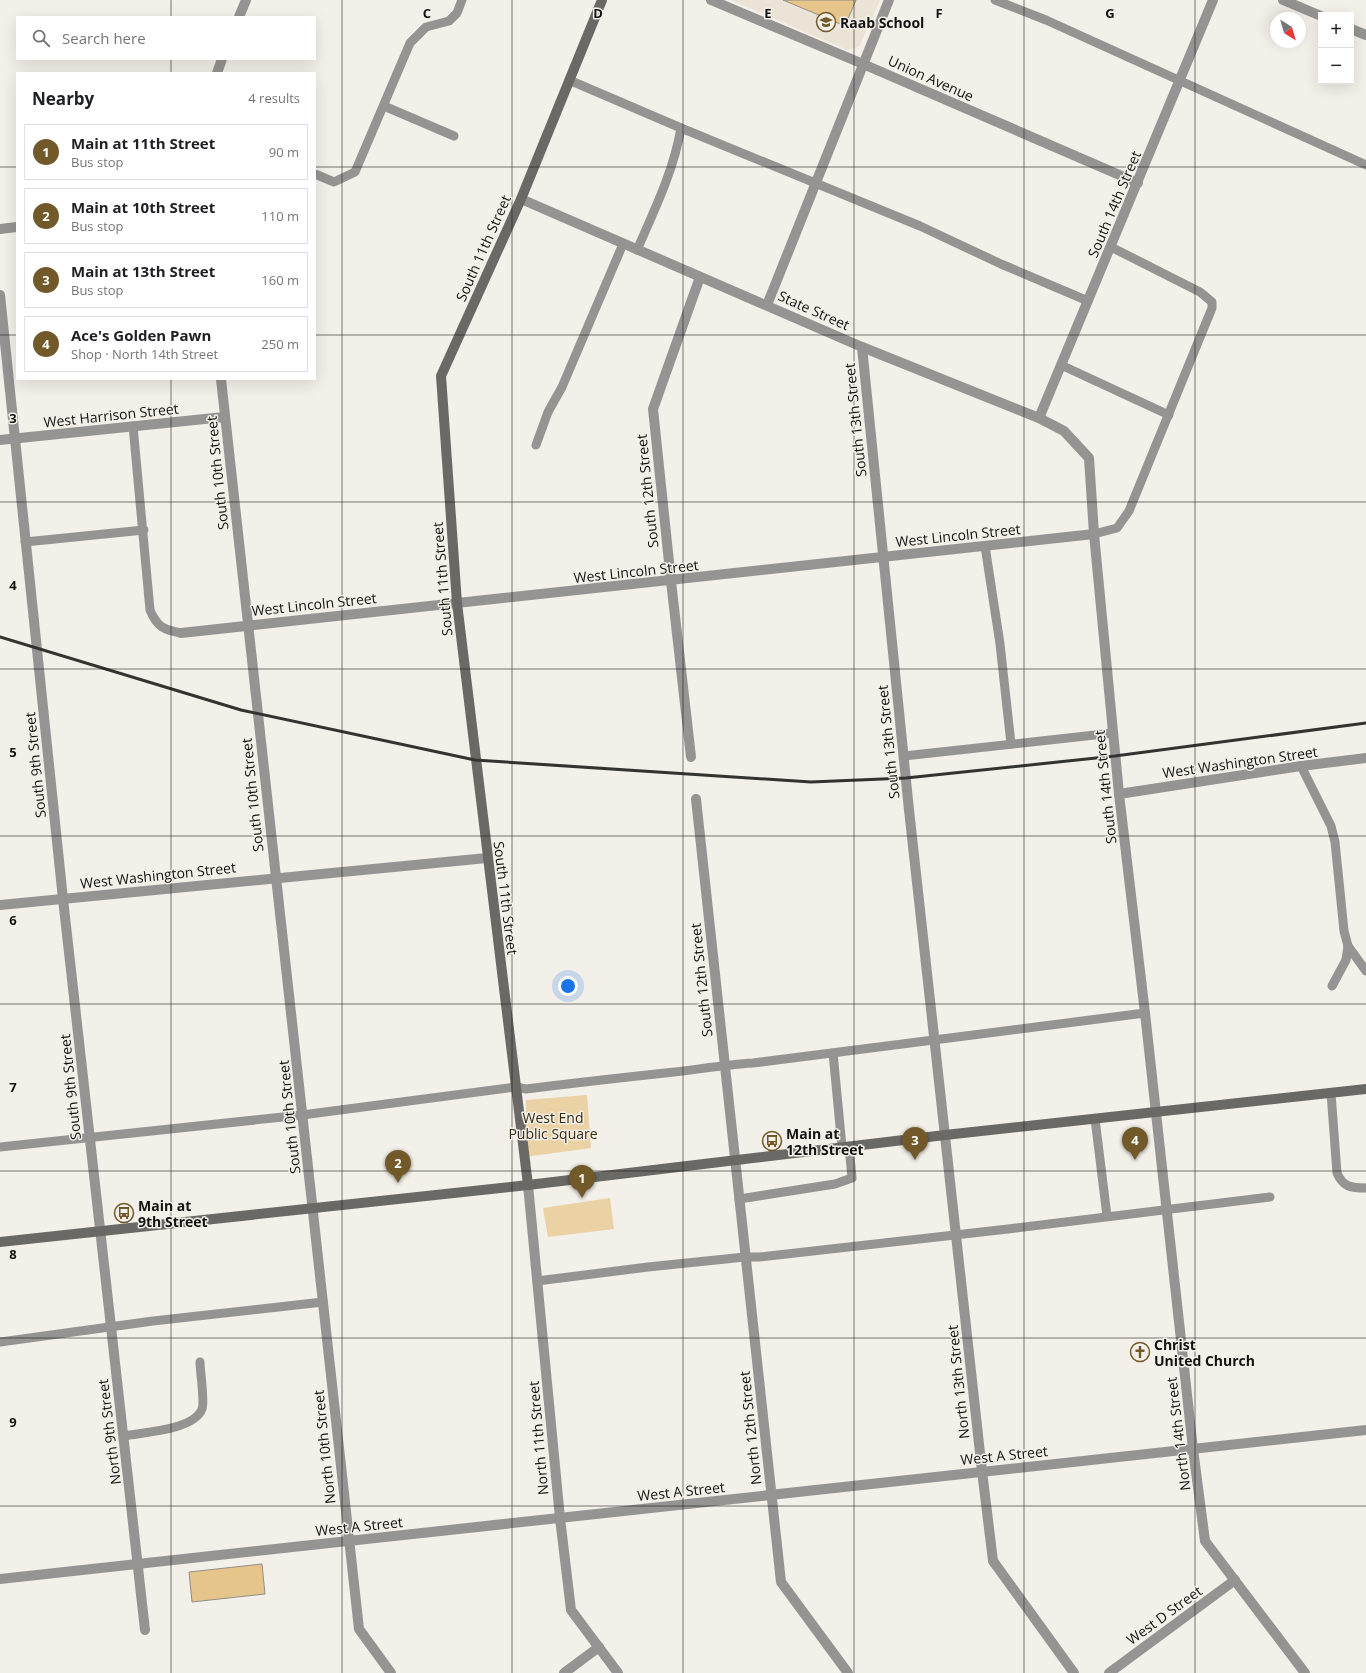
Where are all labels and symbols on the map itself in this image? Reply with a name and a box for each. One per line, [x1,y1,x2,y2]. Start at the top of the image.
text: C [423,4,431,22]
text: D [593,4,603,22]
text: E [764,4,772,22]
text: F [935,4,943,22]
text: G [1105,4,1115,22]
school or university icon: Raab School [815,11,837,33]
north arrow [1270,12,1306,48]
place label: Raab School [840,13,924,32]
street label: Union Avenue [885,51,977,105]
street label: South 14th Street [1083,148,1145,260]
street label: South 11th Street [451,192,515,304]
street label: State Street [775,286,853,334]
street label: South 13th Street [840,362,870,478]
street label: West Harrison Street [43,398,179,432]
text: 3 [9,409,17,427]
street label: South 10th Street [202,415,232,531]
street label: South 12th Street [632,433,662,549]
street label: West Lincoln Street [895,519,1021,551]
street label: South 11th Street [428,521,456,637]
street label: West Lincoln Street [573,555,699,587]
text: 4 [9,576,17,594]
street label: West Lincoln Street [251,588,377,620]
street label: South 13th Street [873,684,903,800]
street label: South 9th Street [20,711,50,819]
street label: South 14th Street [1090,729,1120,845]
street label: South 10th Street [237,737,267,853]
street label: West Washington Street [1161,742,1319,782]
text: 5 [9,743,17,761]
street label: South 11th Street [490,840,522,956]
street label: West Washington Street [79,857,237,893]
text: 6 [9,911,17,929]
street label: South 12th Street [686,922,716,1038]
your location [558,976,578,996]
street label: South 9th Street [55,1033,85,1141]
street label: South 10th Street [274,1059,304,1175]
text: 7 [9,1078,17,1096]
park label: West End Public Square [508,1108,598,1143]
place label: Main at 12th Street [786,1124,864,1159]
pin: 3 [902,1127,928,1160]
pin: 4 [1122,1127,1148,1160]
bus stop icon: Main at 12th Street [761,1130,783,1152]
pin: 2 [385,1150,411,1183]
pin: 1 [569,1165,595,1198]
place label: Main at 9th Street [138,1196,208,1231]
bus stop icon: Main at 9th Street [113,1202,135,1224]
text: 8 [9,1245,17,1263]
street label: North 13th Street [943,1324,973,1440]
place label: Christ United Church [1154,1335,1255,1370]
church icon: Christ United Church [1129,1341,1151,1363]
street label: North 12th Street [735,1370,765,1486]
street label: North 14th Street [1162,1376,1194,1492]
street label: North 9th Street [93,1378,125,1486]
street label: North 11th Street [524,1380,552,1496]
street label: North 10th Street [309,1389,339,1505]
text: 9 [9,1413,17,1431]
street label: West A Street [959,1441,1049,1469]
street label: West A Street [636,1477,726,1505]
street label: West A Street [314,1512,404,1540]
street label: West D Street [1122,1581,1206,1649]

